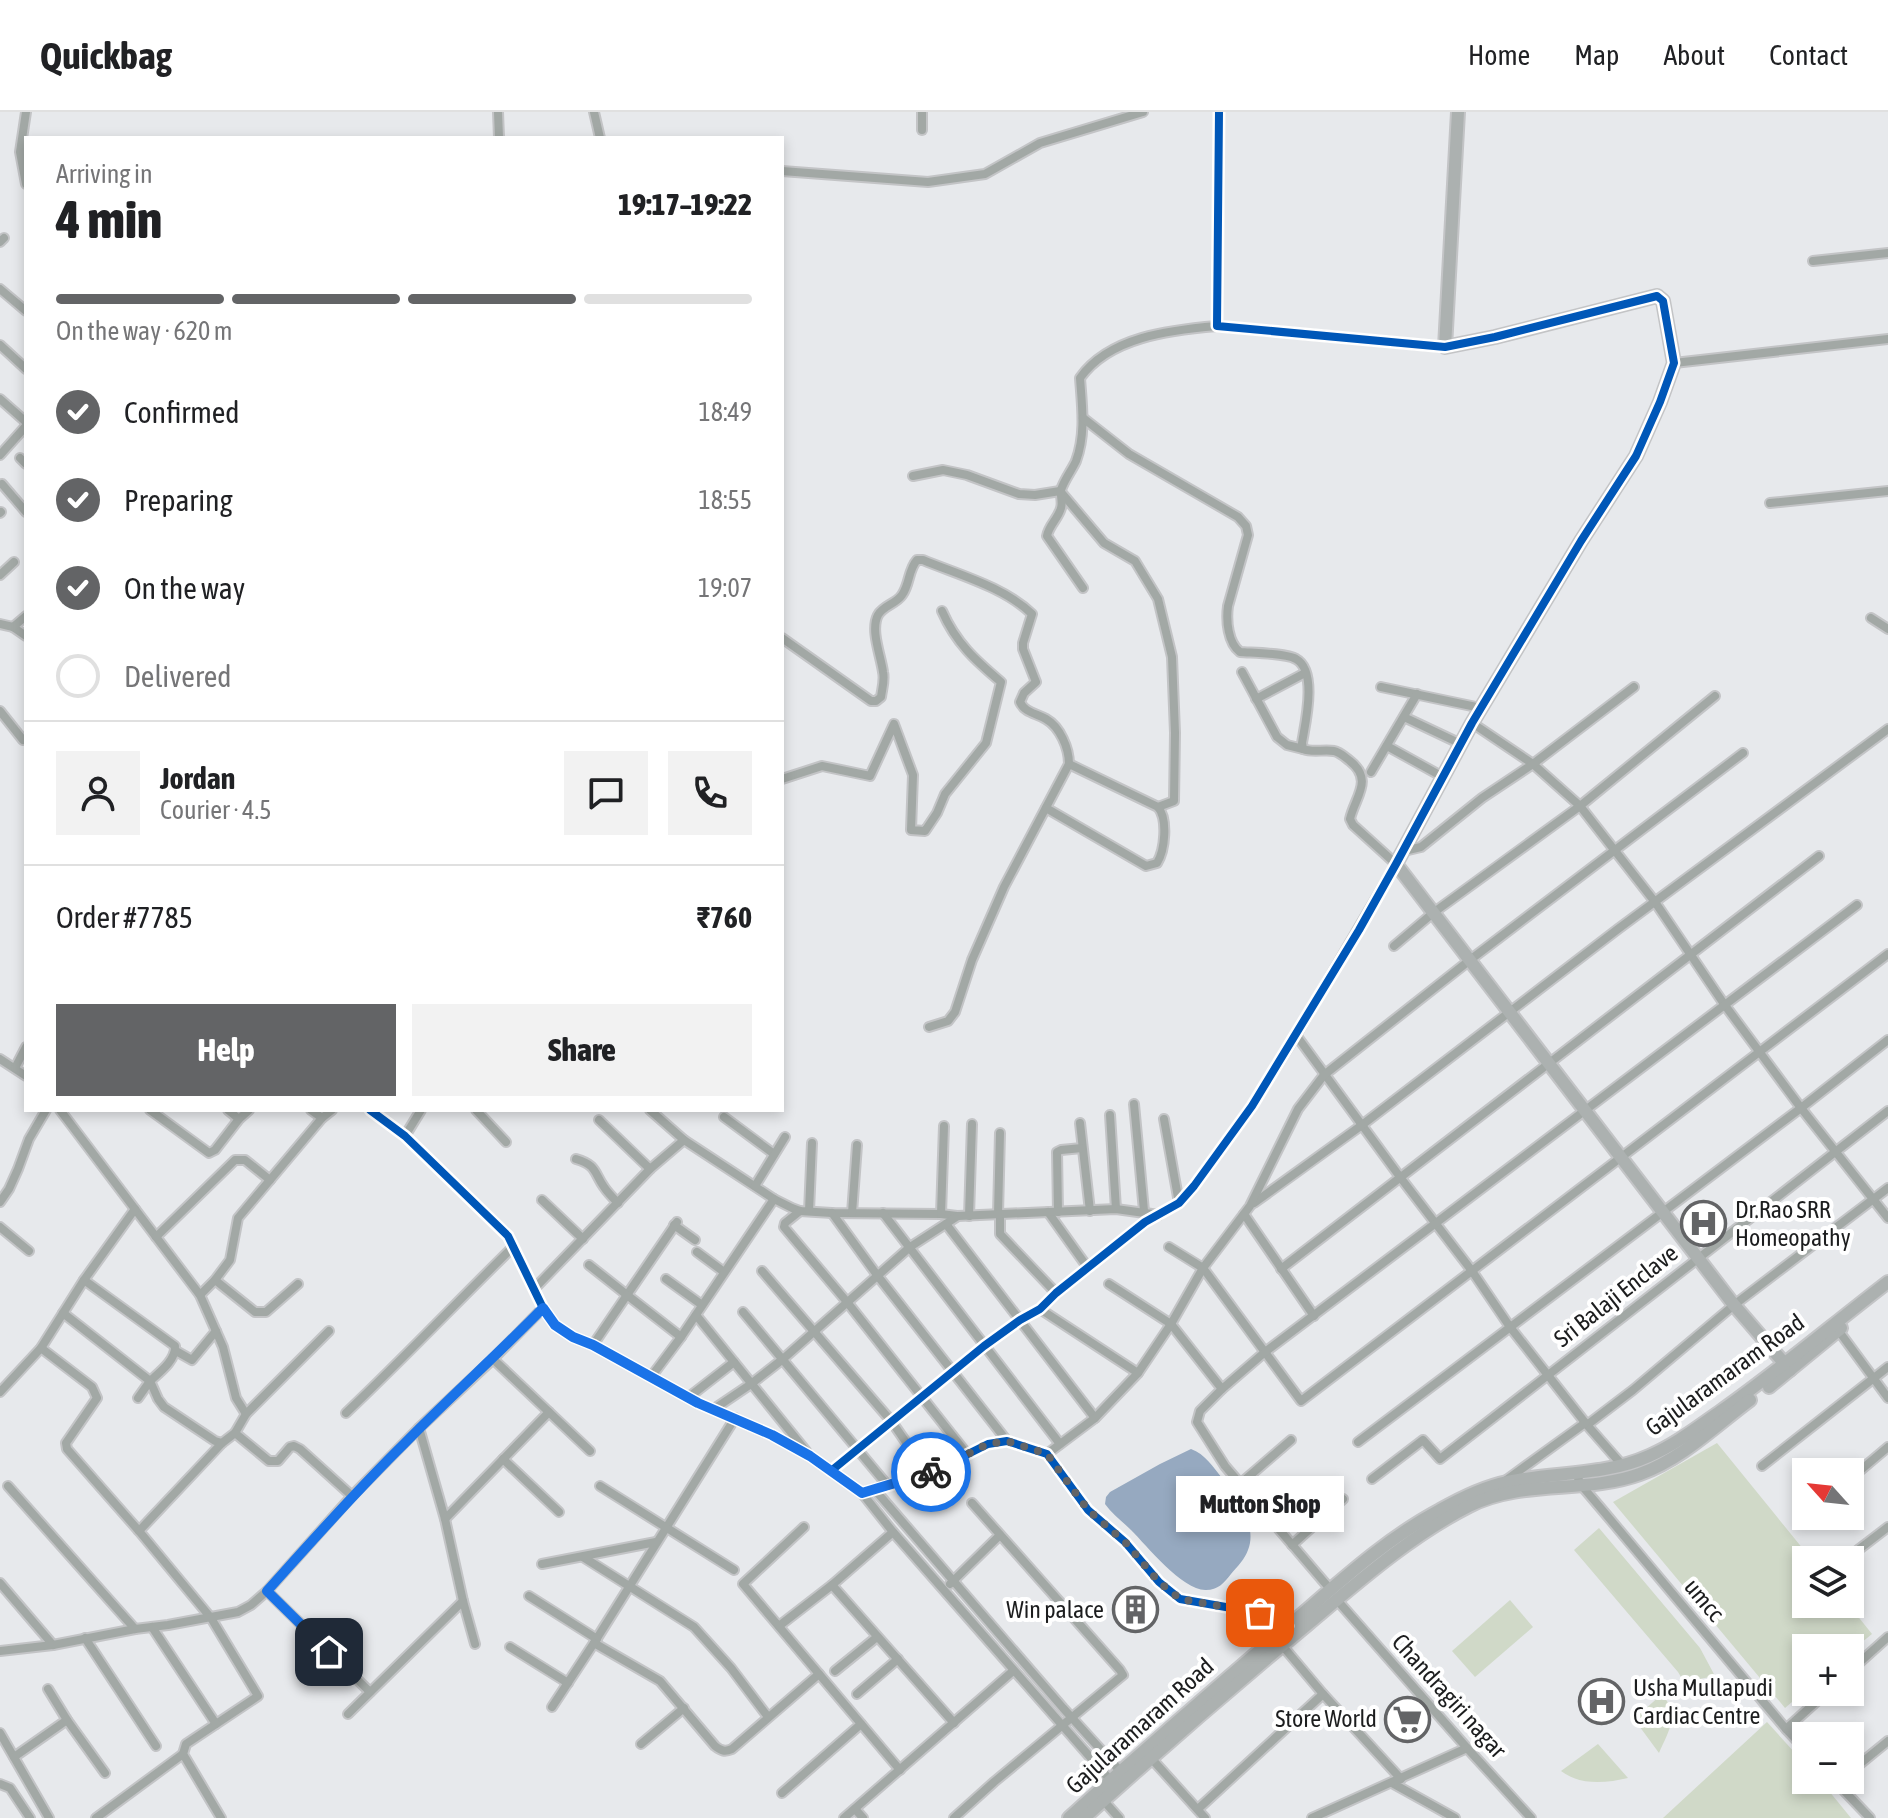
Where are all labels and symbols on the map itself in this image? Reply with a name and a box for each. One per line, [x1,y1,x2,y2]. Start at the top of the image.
place label: Dr.Rao SRR Homeopathy [1735,1196,1851,1251]
hospital icon: Dr.Rao SRR Homeopathy [1680,1200,1728,1248]
street label: Sri Balaji Enclave [1549,1239,1683,1352]
street label: Gajularamaram Road [1640,1308,1809,1441]
courier [891,1432,971,1512]
north arrow [1792,1458,1864,1530]
callout: Mutton Shop [1176,1477,1344,1533]
street label: umcc [1679,1573,1730,1626]
pin [1226,1579,1294,1647]
building icon: Win palace [1111,1586,1159,1634]
place label: Win palace [1006,1596,1104,1623]
pin [295,1618,363,1686]
street label: Chandragiri nagar [1387,1628,1513,1764]
street label: Gajularamaram Road [1060,1652,1219,1799]
place label: Usha Mullapudi Cardiac Centre [1633,1674,1773,1729]
hospital icon: Usha Mullapudi Cardiac Centre [1578,1678,1626,1726]
supermarket icon: Store World [1384,1695,1432,1743]
place label: Store World [1275,1705,1377,1732]

